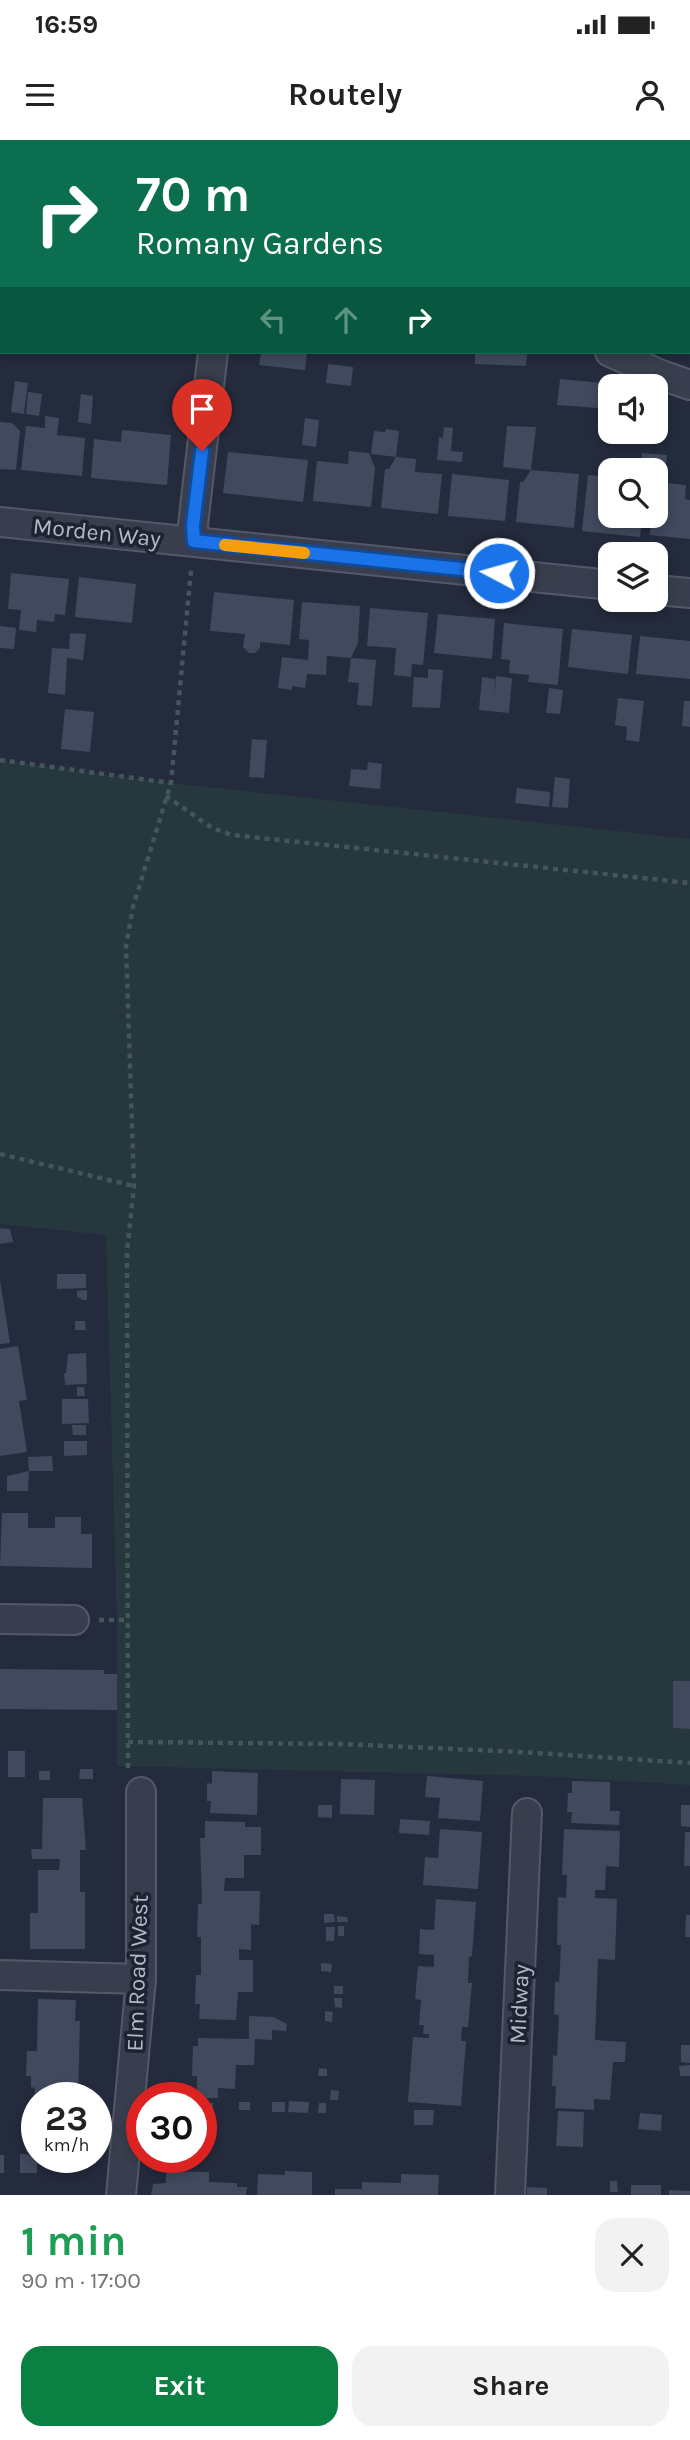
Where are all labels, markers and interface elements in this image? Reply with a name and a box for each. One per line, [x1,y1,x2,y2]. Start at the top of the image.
text: 16:59 [35,9,98,40]
icon: menu [21,76,59,114]
text: Routely [288,76,402,113]
icon: person [631,76,669,114]
text: 70 m [136,166,250,223]
icon: right [21,168,112,259]
text: Romany Gardens [136,225,384,262]
icon: left [254,301,292,339]
icon: ahead [327,301,365,339]
icon: right [400,301,438,339]
map controls [598,374,668,612]
button: sound [598,374,668,444]
pin [172,379,232,451]
icon: arrive [183,390,221,428]
button: search [598,458,668,528]
street label: Morden Way [32,512,162,553]
position arrow [462,536,536,610]
button: layers [598,542,668,612]
street label: Elm Road West [121,1894,154,2052]
street label: Midway [504,1963,535,2045]
speed limit sign: 30 [126,2082,217,2173]
text: 23 [45,2098,88,2139]
text: km/h [44,2134,89,2156]
text: 1 min [21,2216,126,2266]
button: close [595,2218,669,2292]
text: 90 m · 17:00 [21,2267,141,2294]
button: Exit [21,2346,338,2426]
button: Share [352,2346,669,2426]

